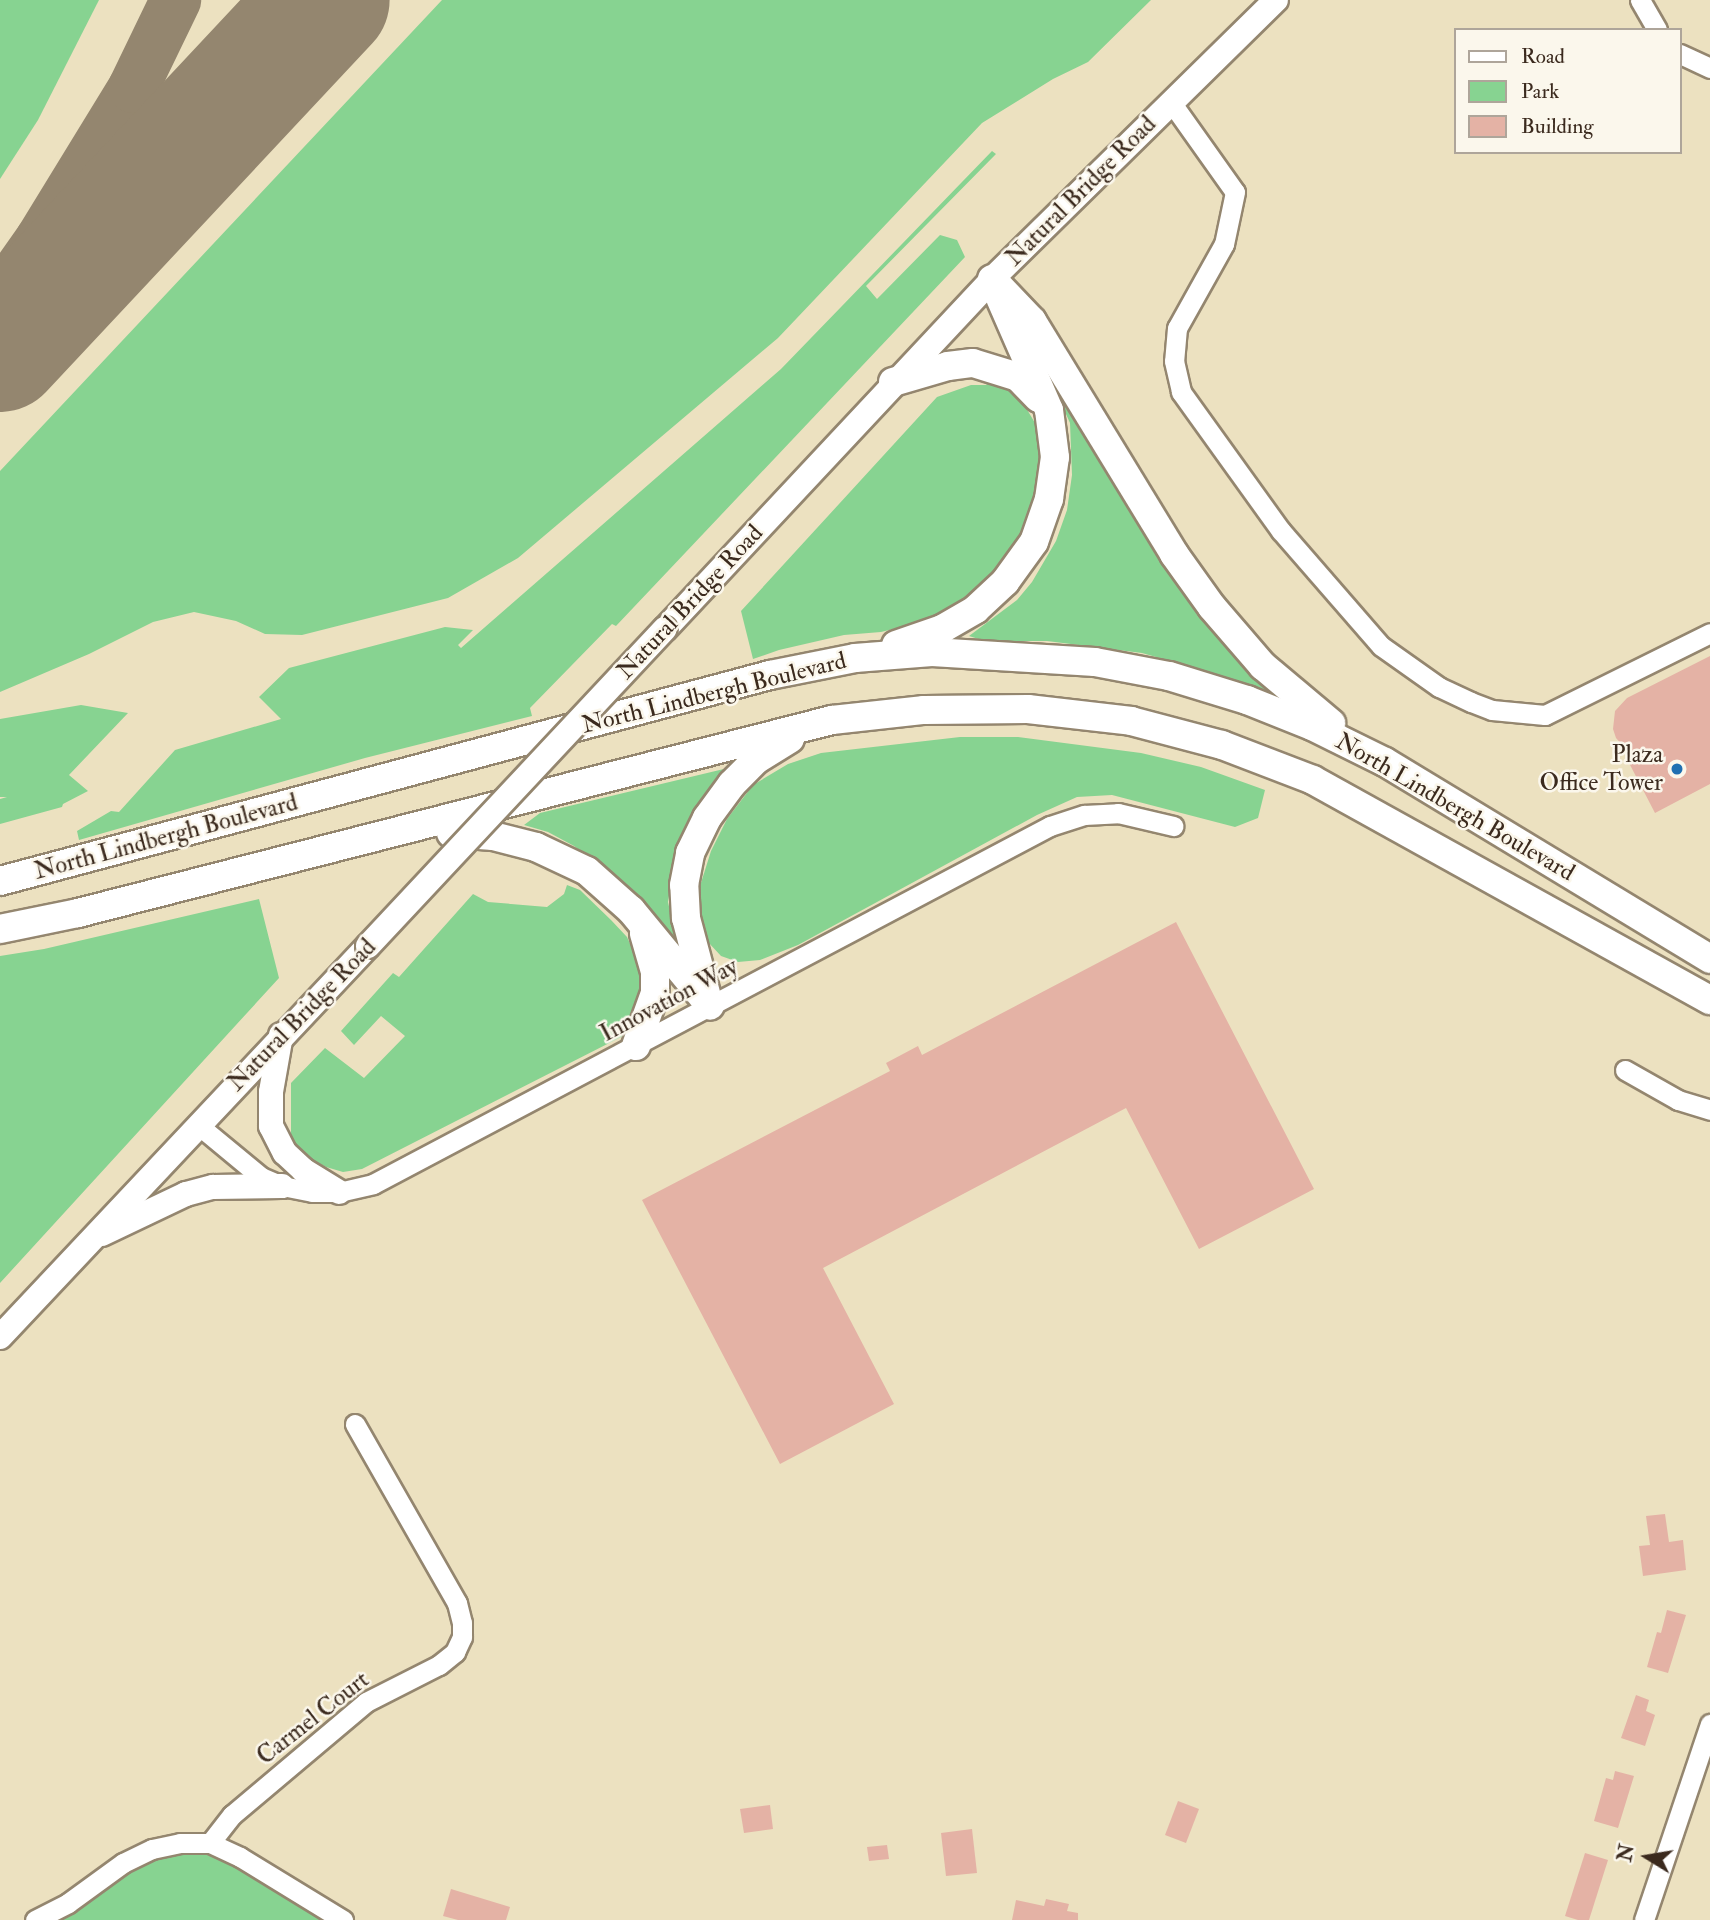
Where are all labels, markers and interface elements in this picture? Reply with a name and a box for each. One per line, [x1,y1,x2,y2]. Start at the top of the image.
legend [1454,28,1682,154]
text: Road [1521,43,1565,70]
text: Park [1521,78,1559,105]
street label: Natural Bridge Road [1000,110,1162,272]
text: Building [1521,113,1594,140]
street label: Natural Bridge Road [611,519,769,685]
street label: North Lindbergh Boulevard [579,646,849,740]
street label: North Lindbergh Boulevard [1330,727,1580,887]
place label: Plaza Office Tower [1540,741,1663,797]
marker: Plaza Office Tower [1669,761,1685,777]
street label: North Lindbergh Boulevard [31,788,301,886]
street label: Natural Bridge Road [222,933,382,1097]
street label: Innovation Way [595,952,743,1048]
street label: Carmel Court [251,1665,375,1771]
north arrow [1612,1822,1682,1892]
text: N [1613,1842,1640,1864]

